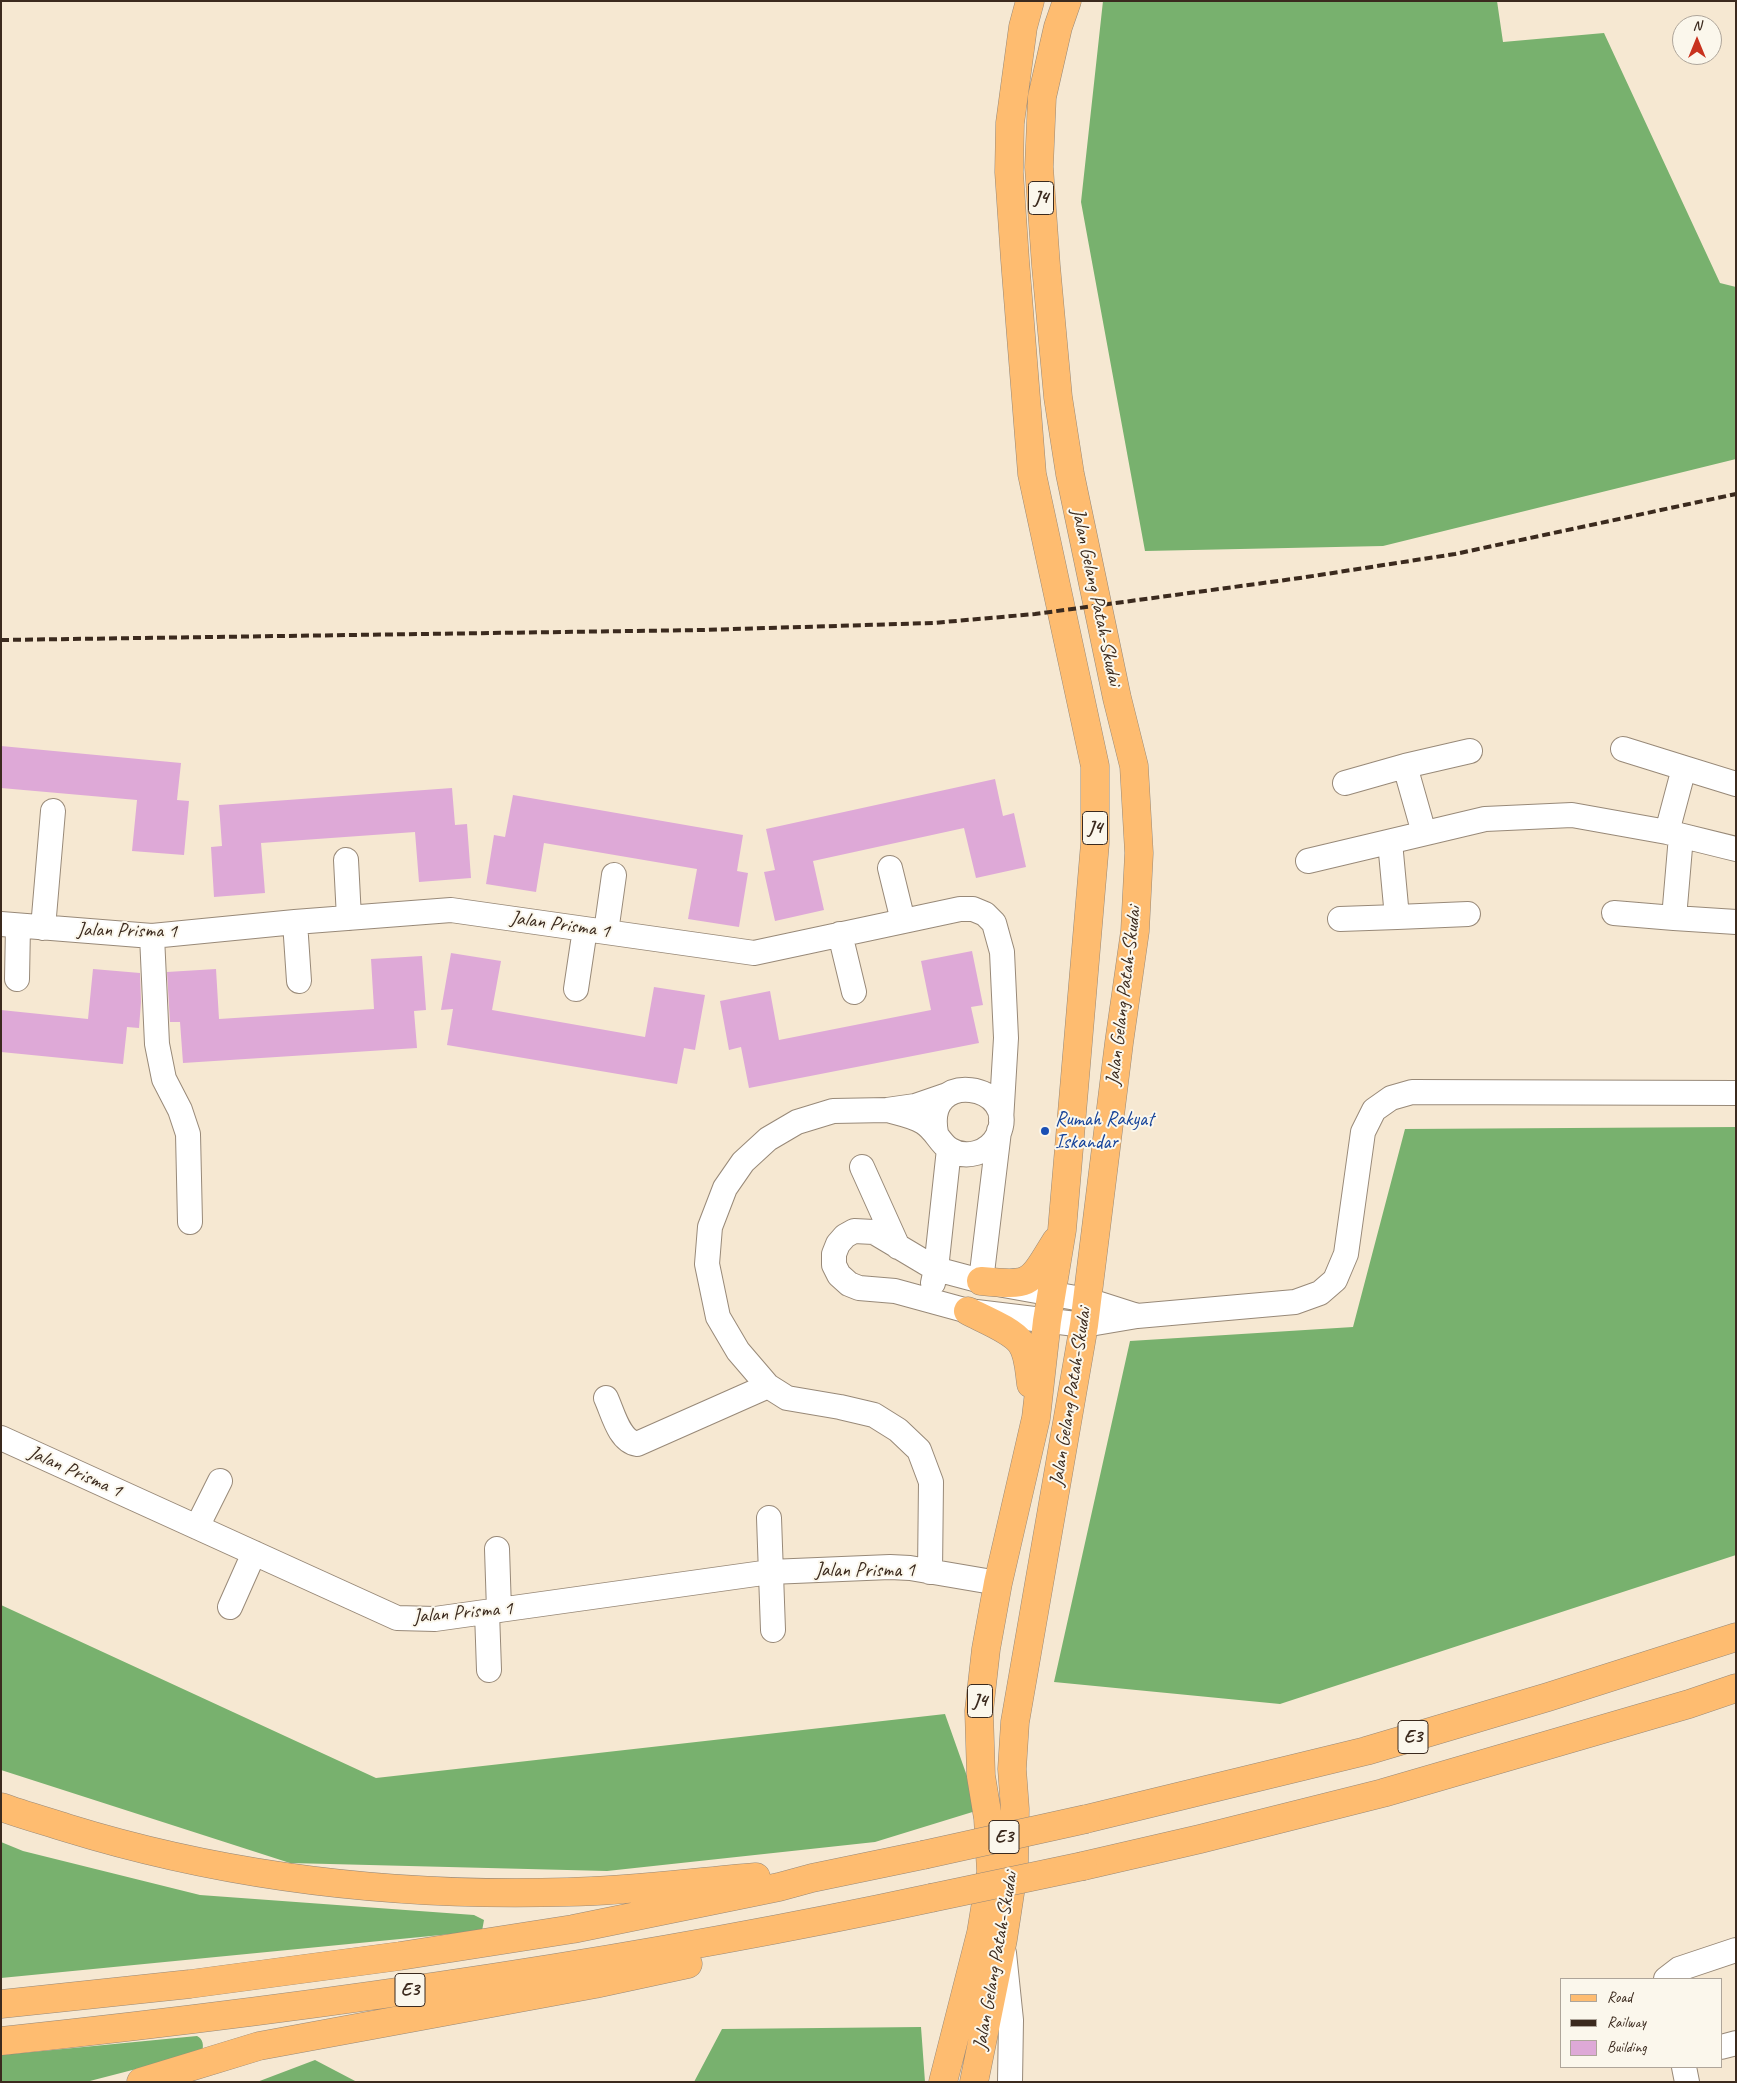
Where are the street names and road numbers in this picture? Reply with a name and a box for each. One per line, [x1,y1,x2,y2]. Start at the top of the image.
road number: J4 [1028,182,1054,214]
street label: Jalan Gelang Patah-Skudai [1065,506,1127,688]
road number: J4 [1082,811,1108,844]
street label: Jalan Gelang Patah-Skudai [1101,905,1147,1087]
street label: Jalan Prisma 1 [509,906,611,944]
street label: Jalan Prisma 1 [77,918,177,944]
street label: Jalan Gelang Patah-Skudai [1045,1306,1097,1488]
street label: Jalan Prisma 1 [24,1441,126,1503]
street label: Jalan Prisma 1 [815,1559,915,1583]
street label: Jalan Prisma 1 [412,1597,514,1629]
road number: J4 [968,1684,992,1718]
road number: E3 [1398,1720,1428,1754]
road number: E3 [989,1820,1019,1854]
street label: Jalan Gelang Patah-Skudai [969,1870,1023,2052]
road number: E3 [395,1974,425,2006]

